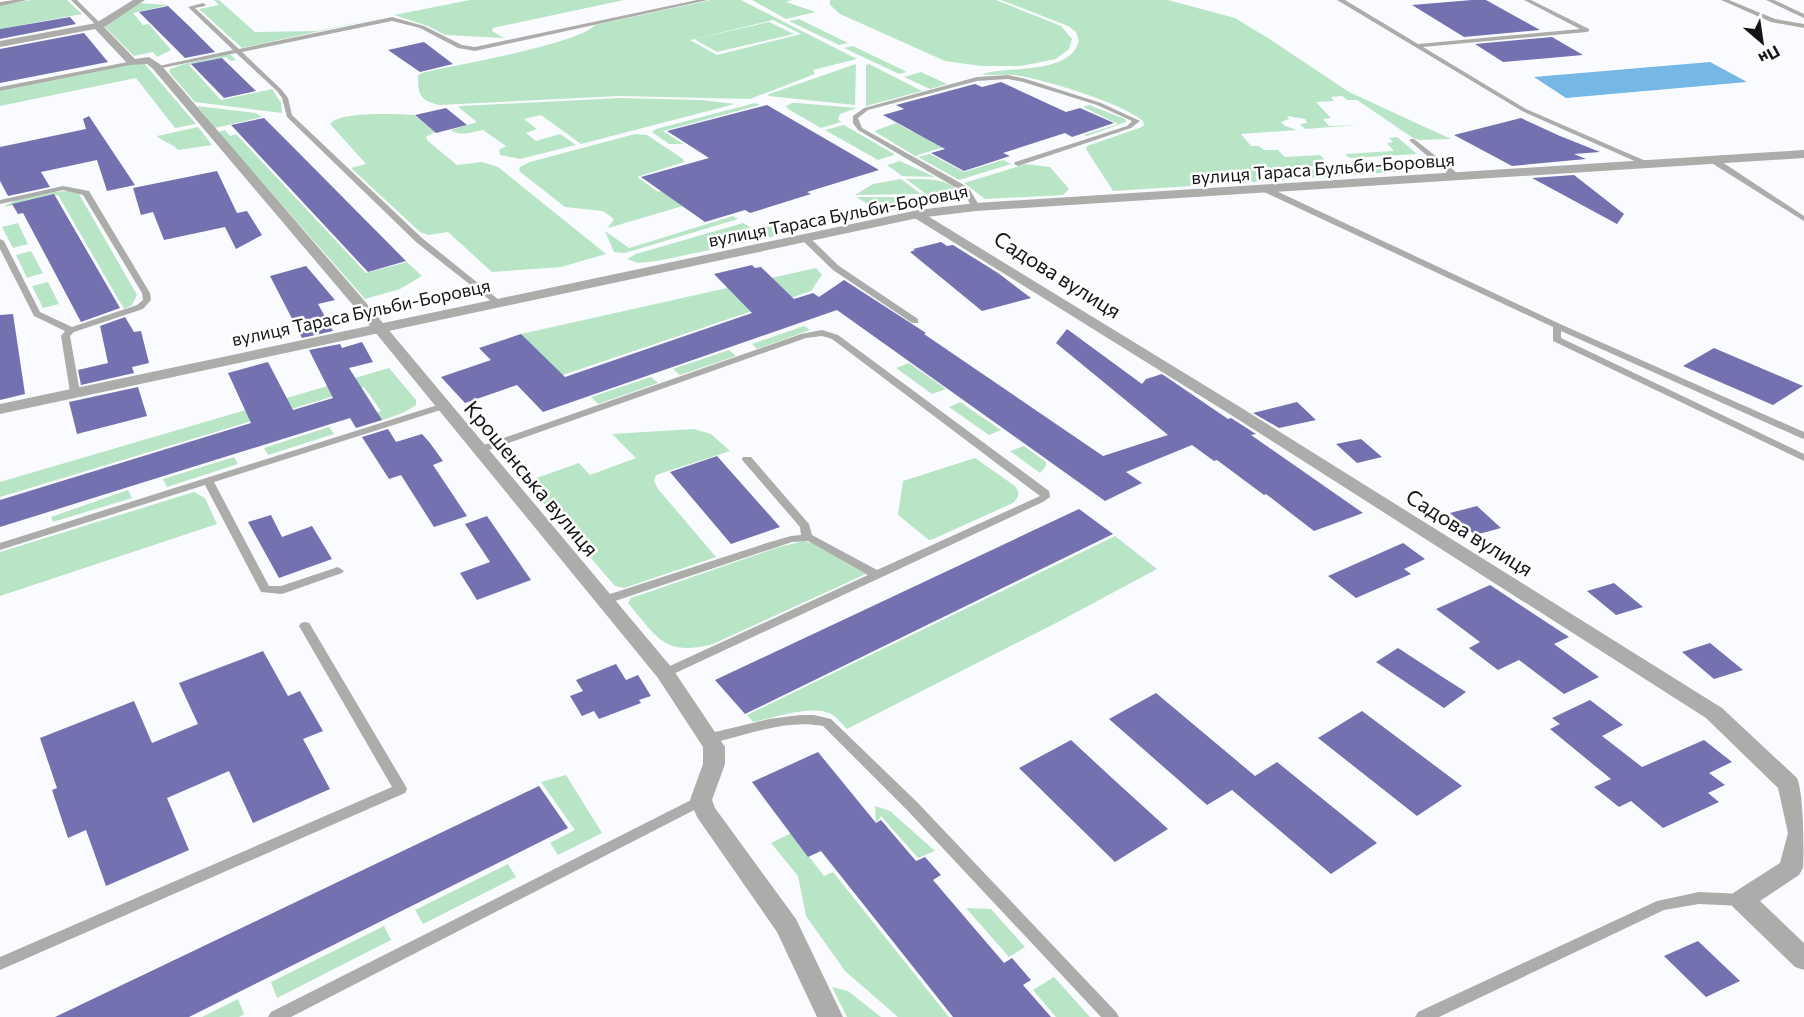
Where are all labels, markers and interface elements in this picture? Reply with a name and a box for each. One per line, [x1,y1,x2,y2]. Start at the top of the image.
north arrow [1732,12,1792,72]
text: Пн [1756,42,1783,69]
street label: вулиця Тараса Бульби-Боровця [1191,148,1455,188]
street label: вулиця Тараса Бульби-Боровця [706,179,970,251]
street label: Садова вулиця [990,225,1126,323]
street label: вулиця Тараса Бульби-Боровця [230,274,492,350]
street label: Крошенська вулиця [460,395,604,561]
street label: Садова вулиця [1402,483,1538,581]

